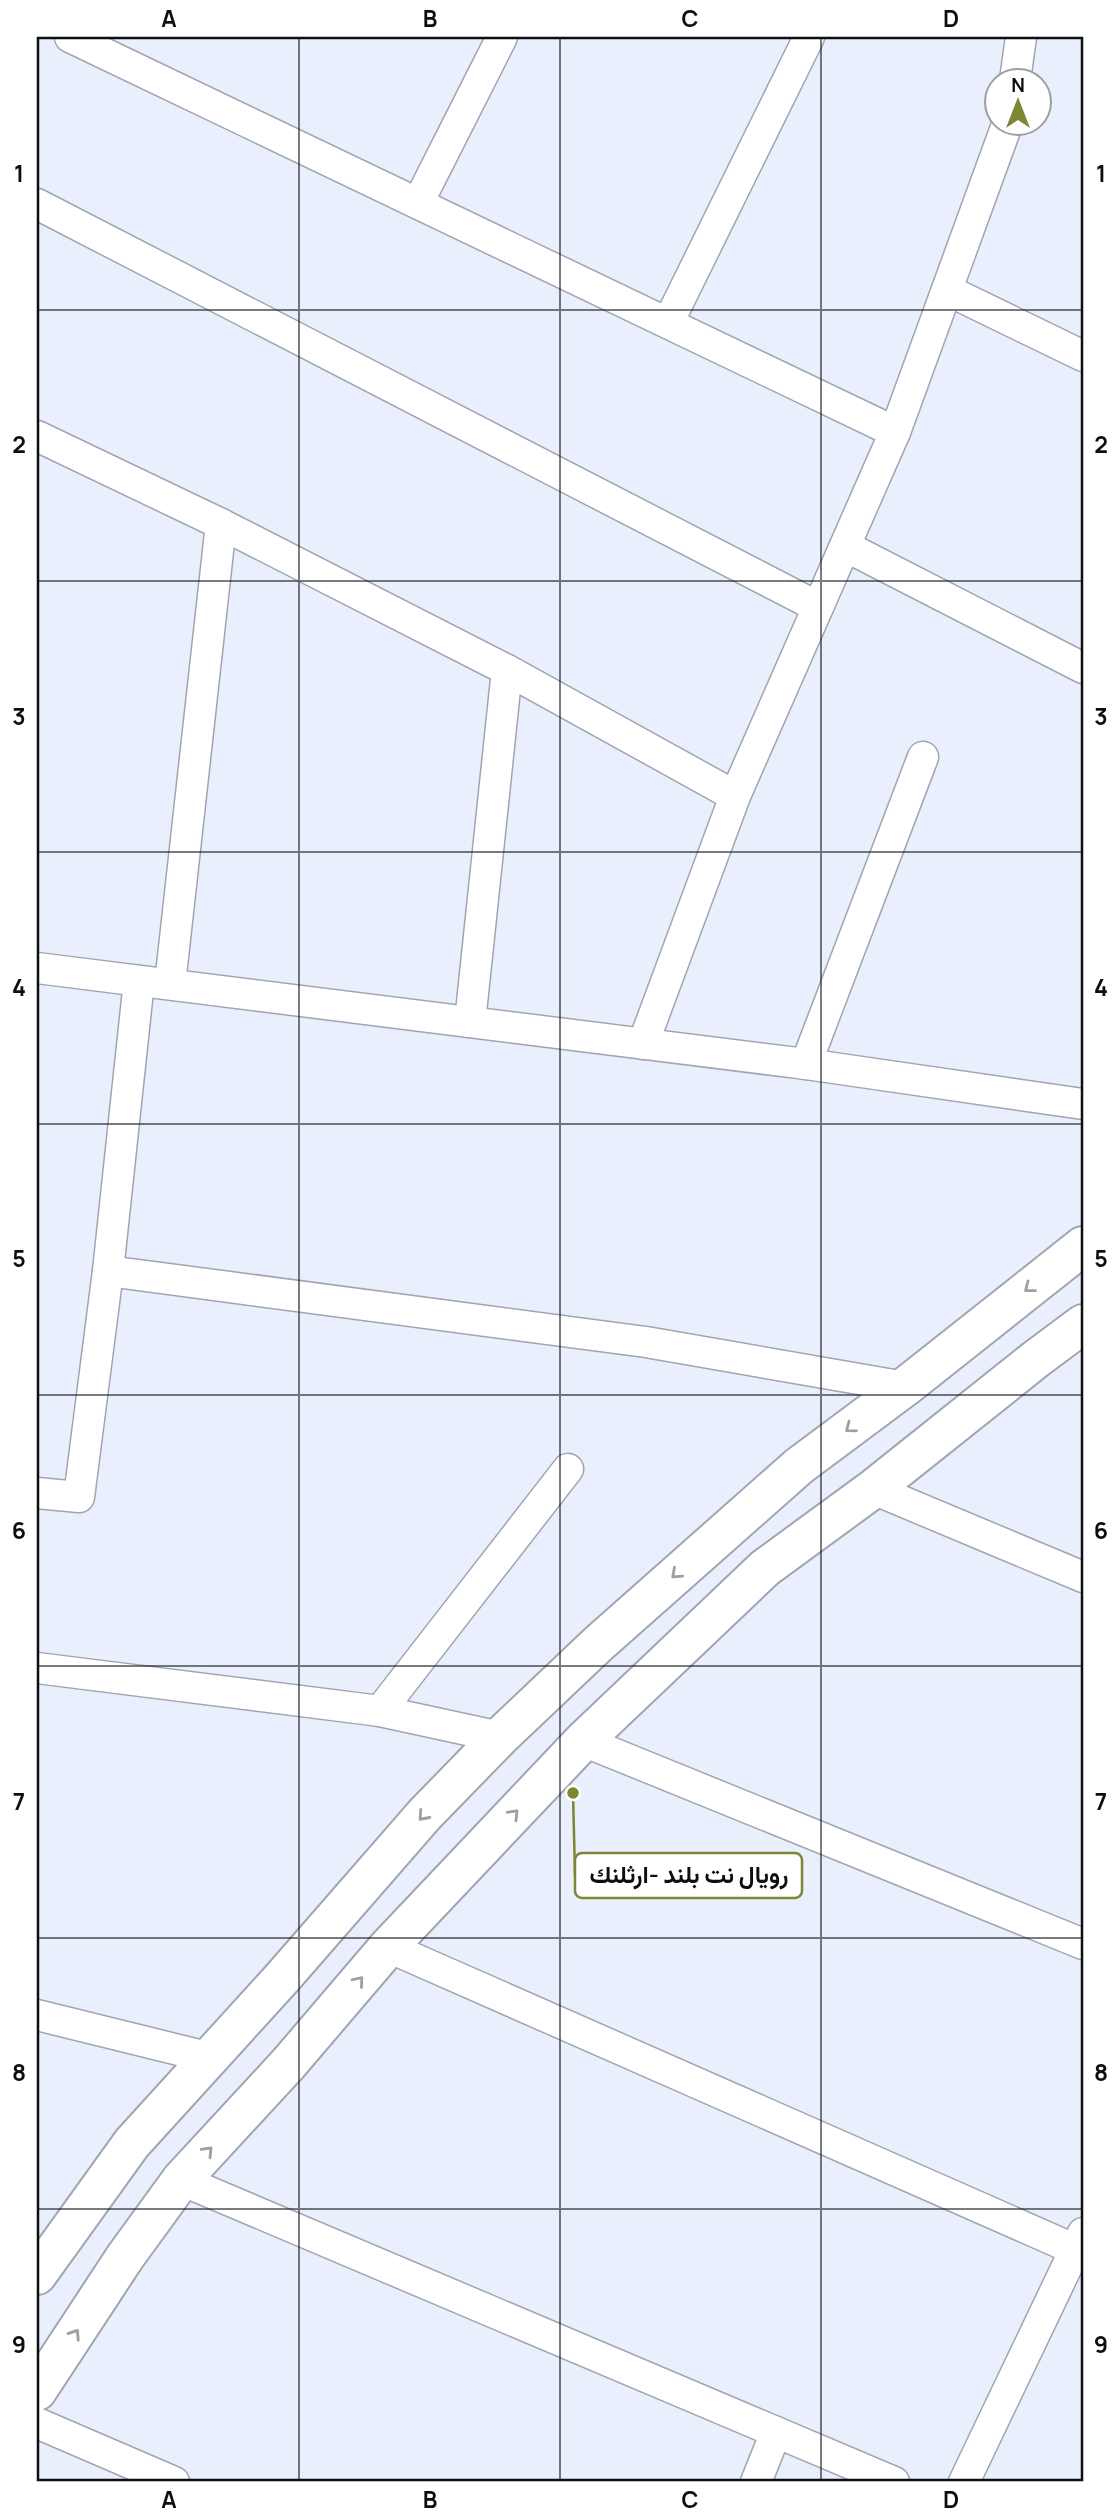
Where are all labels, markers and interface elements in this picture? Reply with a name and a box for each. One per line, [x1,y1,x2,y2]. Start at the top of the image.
text: A [161,2,177,34]
text: B [423,2,437,34]
text: C [682,2,699,34]
text: D [943,2,959,34]
north arrow [984,66,1054,136]
text: N [1011,72,1025,98]
text: 1 [14,157,24,189]
text: 1 [1096,157,1106,189]
text: 2 [12,428,26,460]
text: 2 [1094,428,1108,460]
text: 3 [12,700,26,732]
text: 3 [1094,700,1108,732]
text: 4 [12,971,26,1003]
text: 4 [1094,971,1108,1003]
text: 5 [12,1242,26,1274]
text: 5 [1094,1242,1108,1274]
one-way arrow [1025,1280,1037,1293]
one-way arrow [845,1420,858,1432]
text: 6 [12,1514,26,1546]
text: 6 [1094,1514,1108,1546]
one-way arrow [671,1566,684,1579]
text: 7 [13,1785,25,1817]
text: 7 [1095,1785,1107,1817]
one-way arrow [419,1808,431,1821]
one-way arrow [505,1809,518,1822]
callout: رويال نت بلند -ارثلنك [575,1853,802,1898]
text: رويال نت بلند -ارثلنك [589,1857,789,1890]
one-way arrow [351,1976,363,1989]
text: 8 [12,2056,26,2088]
text: 8 [1094,2056,1108,2088]
one-way arrow [200,2146,213,2159]
text: 9 [12,2328,26,2360]
text: 9 [1094,2328,1108,2360]
one-way arrow [66,2329,79,2342]
text: A [161,2483,177,2515]
text: B [423,2483,437,2515]
text: C [682,2483,699,2515]
text: D [943,2483,959,2515]

